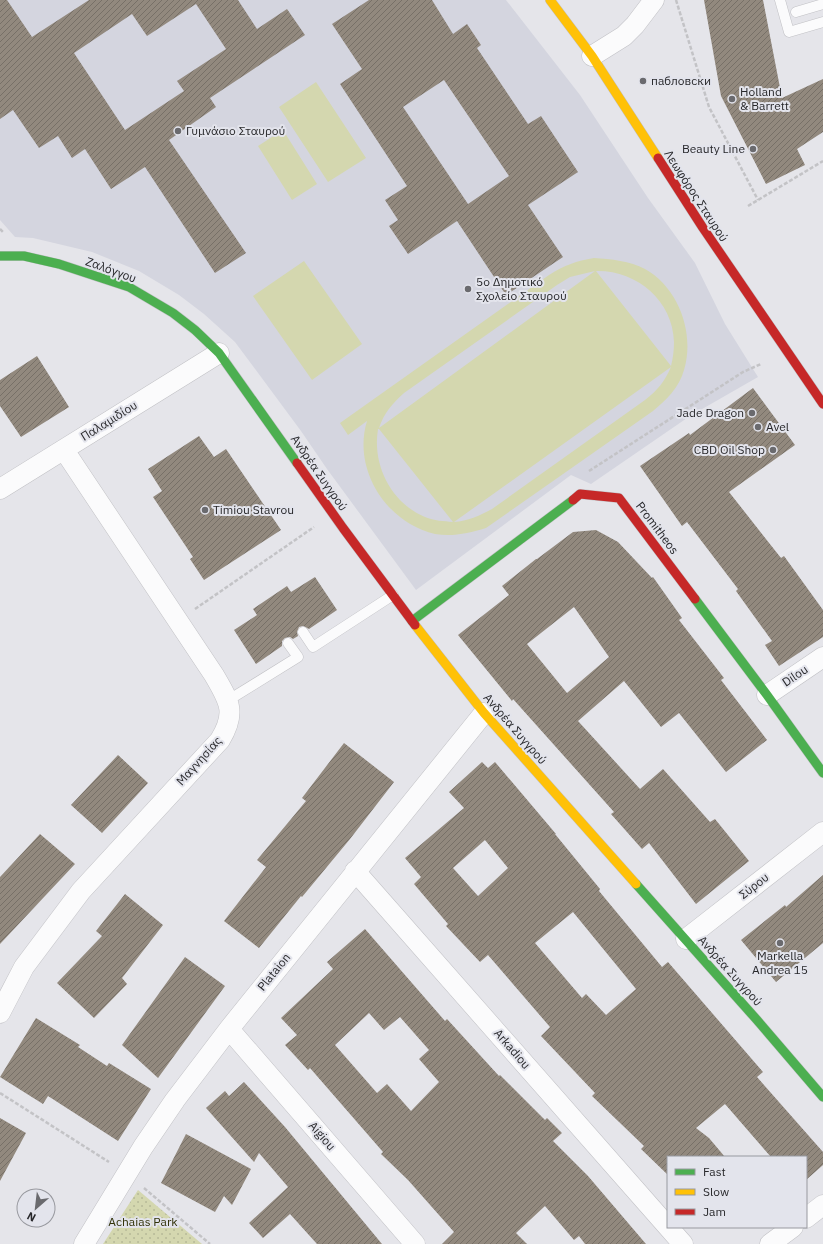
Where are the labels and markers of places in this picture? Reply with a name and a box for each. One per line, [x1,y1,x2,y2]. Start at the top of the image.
place label: пабловски [651,73,711,88]
marker: пабловски [638,76,648,86]
place label: Holland & Barrett [740,84,789,113]
marker: Holland & Barrett [727,94,737,104]
place label: Γυμνάσιο Σταυρού [186,123,285,138]
marker: Γυμνάσιο Σταυρού [173,126,183,136]
place label: Beauty Line [682,141,745,156]
marker: Beauty Line [748,144,758,154]
place label: 5ο Δημοτικό Σχολείο Σταυρού [476,274,567,303]
marker: 5ο Δημοτικό Σχολείο Σταυρού [463,284,473,294]
place label: Jade Dragon [676,405,744,420]
marker: Jade Dragon [747,408,757,418]
place label: Avel [766,419,789,434]
marker: Avel [753,422,763,432]
place label: CBD Oil Shop [694,442,765,457]
marker: CBD Oil Shop [768,445,778,455]
place label: Timiou Stavrou [213,502,294,517]
marker: Timiou Stavrou [200,505,210,515]
marker: Markella Andrea 15 [775,938,785,948]
place label: Markella Andrea 15 [752,948,808,977]

